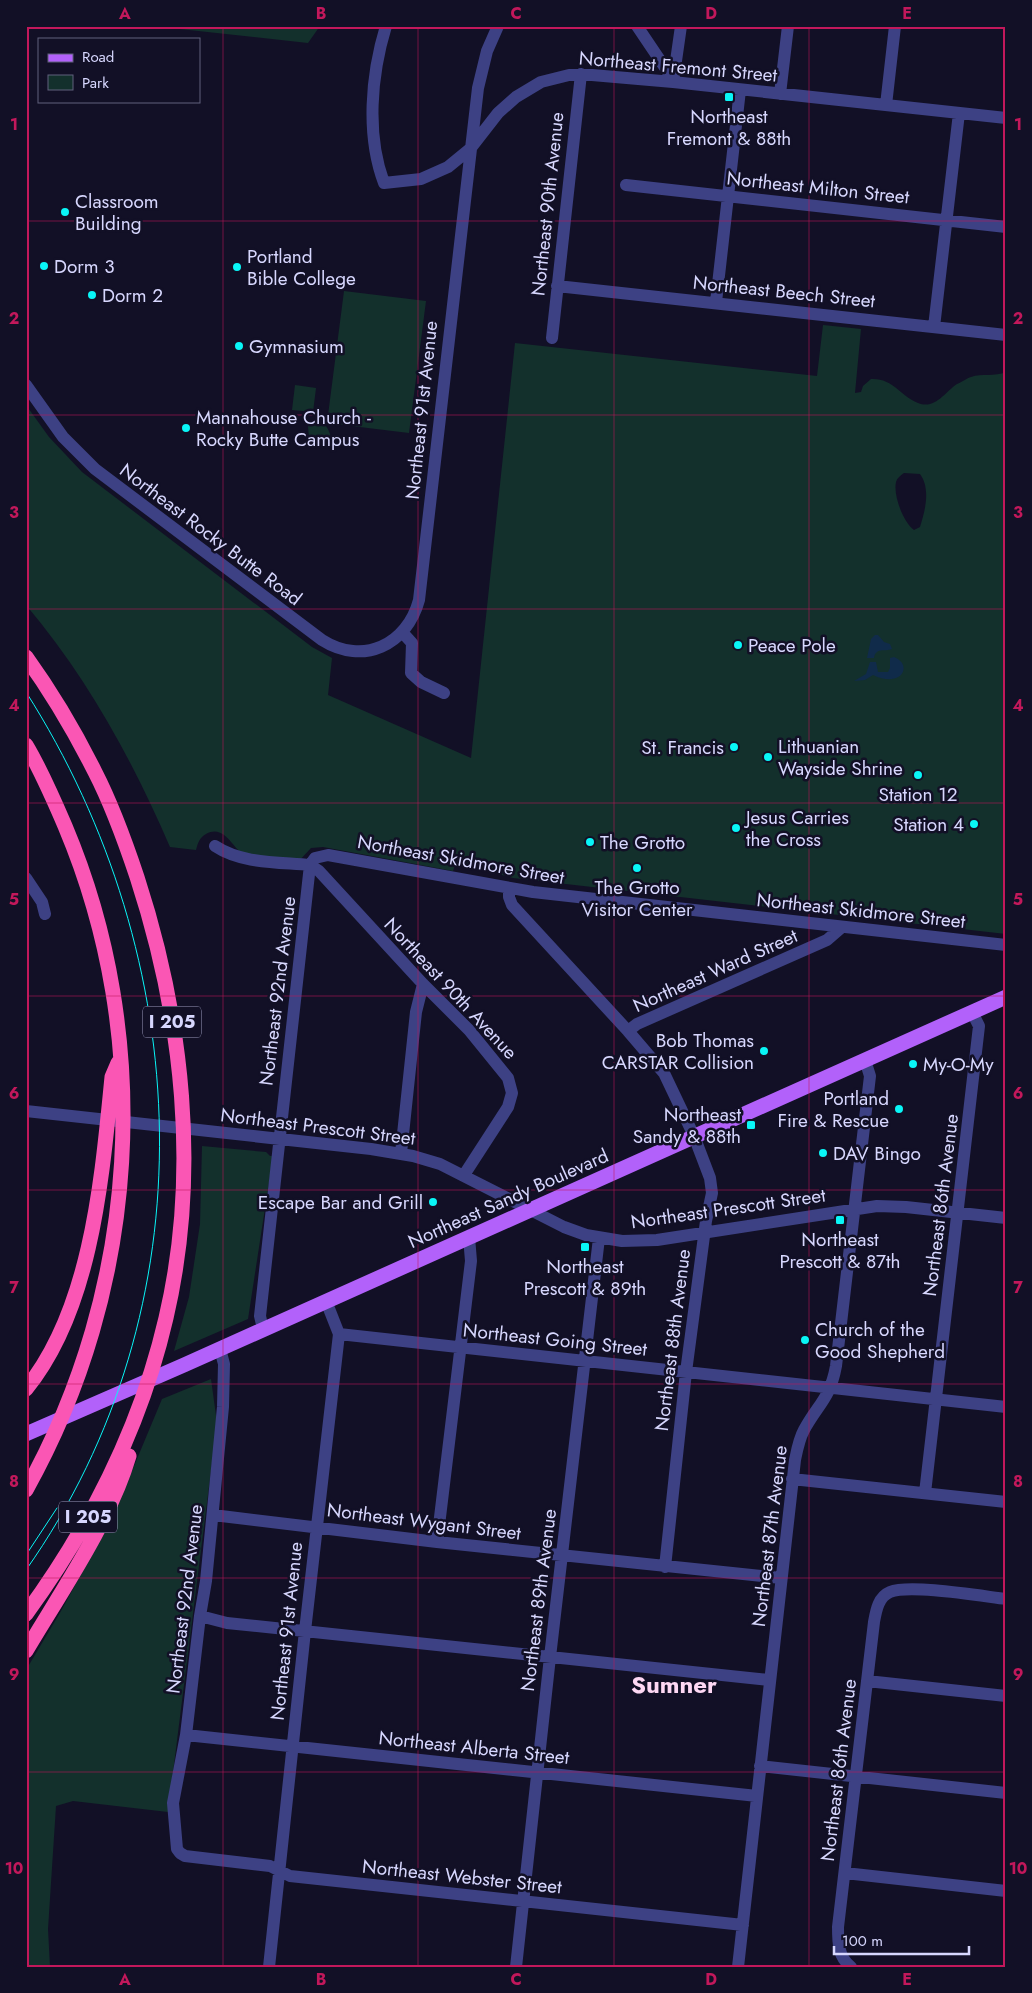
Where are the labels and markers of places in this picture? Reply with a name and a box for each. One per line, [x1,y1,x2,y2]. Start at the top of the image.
marker: Northeast Fremont & 88th [723,91,735,103]
place label: Northeast Fremont & 88th [667,103,791,152]
place label: Classroom Building [75,188,159,237]
marker: Classroom Building [59,206,71,218]
place label: Portland Bible College [247,243,356,292]
place label: Dorm 3 [54,253,115,280]
marker: Dorm 3 [38,260,50,272]
marker: Portland Bible College [231,261,243,273]
place label: Dorm 2 [102,282,163,309]
marker: Dorm 2 [86,289,98,301]
place label: Gymnasium [249,333,344,360]
marker: Gymnasium [233,340,245,352]
place label: Mannahouse Church - Rocky Butte Campus [196,404,371,453]
marker: Mannahouse Church - Rocky Butte Campus [180,422,192,434]
place label: Peace Pole [748,632,836,659]
marker: Peace Pole [732,639,744,651]
place label: Lithuanian Wayside Shrine [778,733,903,782]
place label: St. Francis [641,734,724,761]
marker: St. Francis [728,741,740,753]
marker: Lithuanian Wayside Shrine [762,751,774,763]
marker: Station 12 [912,769,924,781]
place label: Station 12 [878,781,958,808]
place label: Jesus Carries the Cross [743,804,849,853]
place label: Station 4 [893,811,964,838]
marker: Station 4 [968,818,980,830]
marker: Jesus Carries the Cross [730,822,742,834]
place label: The Grotto [600,829,685,856]
marker: The Grotto [584,836,596,848]
marker: The Grotto Visitor Center [631,862,643,874]
place label: The Grotto Visitor Center [582,874,693,923]
place label: Bob Thomas CARSTAR Collision [602,1027,754,1076]
marker: Bob Thomas CARSTAR Collision [758,1045,770,1057]
place label: My-O-My [923,1051,994,1078]
marker: My-O-My [907,1058,919,1070]
place label: Portland Fire & Rescue [777,1085,889,1134]
place label: Northeast Sandy & 88th [633,1101,741,1150]
marker: Portland Fire & Rescue [893,1103,905,1115]
marker: Northeast Sandy & 88th [745,1119,757,1131]
place label: DAV Bingo [833,1140,921,1167]
marker: DAV Bingo [817,1147,829,1159]
place label: Escape Bar and Grill [258,1189,423,1216]
marker: Escape Bar and Grill [427,1196,439,1208]
marker: Northeast Prescott & 87th [834,1214,846,1226]
place label: Northeast Prescott & 87th [779,1226,901,1275]
marker: Northeast Prescott & 89th [579,1241,591,1253]
place label: Northeast Prescott & 89th [524,1253,646,1302]
place label: Church of the Good Shepherd [815,1316,945,1365]
marker: Church of the Good Shepherd [799,1334,811,1346]

